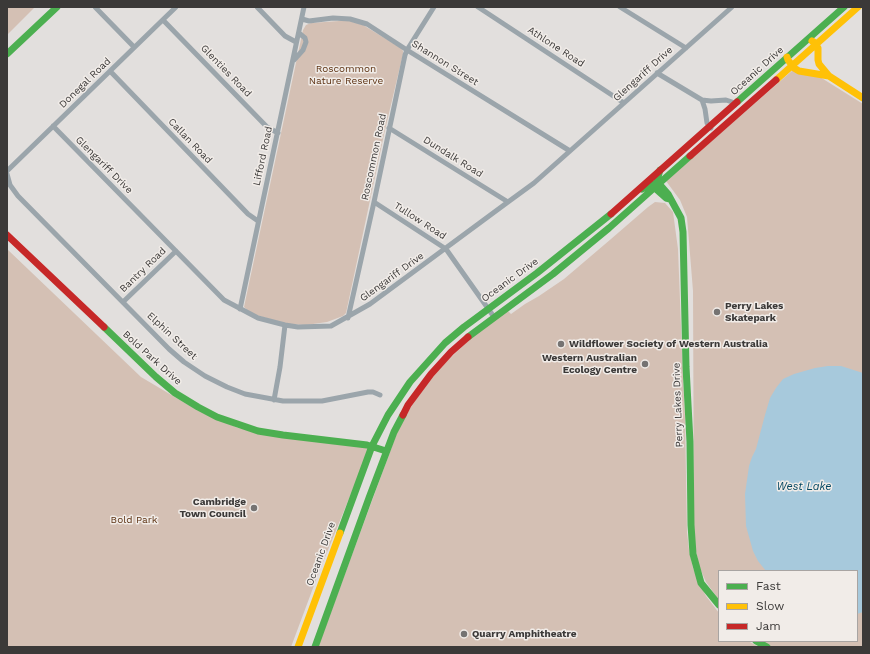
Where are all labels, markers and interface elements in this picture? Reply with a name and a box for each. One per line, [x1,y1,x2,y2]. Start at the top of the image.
street label: Athlone Road [525,24,587,70]
street label: Shannon Street [409,38,481,88]
street label: Glenties Road [198,42,254,100]
street label: Glengariff Drive [611,44,675,104]
street label: Oceanic Drive [728,44,786,98]
street label: Donegal Road [57,55,113,111]
park label: Roscommon Nature Reserve [309,63,383,86]
street label: Roscommon Road [359,113,389,201]
street label: Callan Road [165,116,215,166]
street label: Lifford Road [251,125,275,187]
street label: Glengariff Drive [73,134,135,196]
street label: Dundalk Road [421,134,485,180]
street label: Tullow Road [392,200,448,242]
street label: Bantry Road [117,245,169,295]
street label: Glengariff Drive [358,250,426,304]
street label: Oceanic Drive [479,255,541,305]
place label: Perry Lakes Skatepark [725,300,783,324]
marker: Perry Lakes Skatepark [712,307,722,317]
street label: Elphin Street [144,310,200,362]
street label: Bold Park Drive [120,328,184,388]
place label: Wildflower Society of Western Australia [569,338,768,350]
marker: Wildflower Society of Western Australia [556,339,566,349]
place label: Western Australian Ecology Centre [542,352,637,376]
marker: Western Australian Ecology Centre [640,359,650,369]
street label: Perry Lakes Drive [671,362,685,448]
water label: West Lake [776,480,832,494]
place label: Cambridge Town Council [179,496,246,520]
marker: Cambridge Town Council [249,503,259,513]
park label: Bold Park [111,514,157,526]
street label: Oceanic Drive [304,520,338,588]
legend [718,570,858,642]
text: Fast [756,579,781,593]
text: Slow [756,599,784,613]
text: Jam [756,619,781,633]
place label: Quarry Amphitheatre [472,628,576,640]
marker: Quarry Amphitheatre [459,629,469,639]

